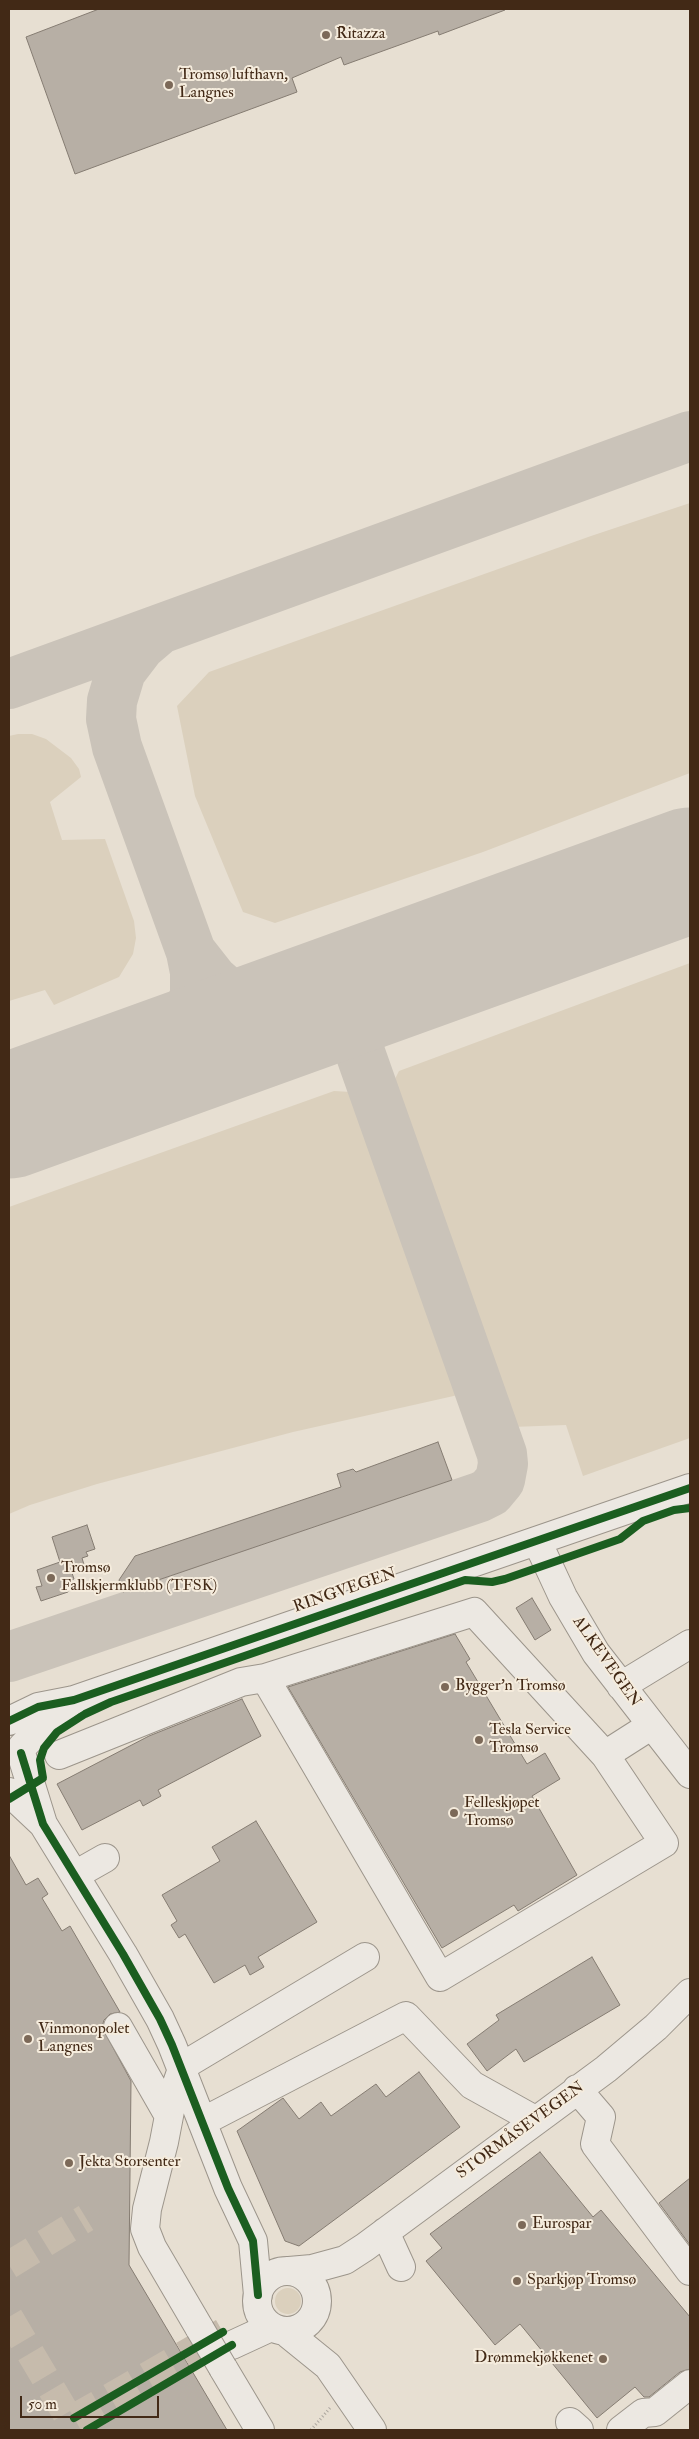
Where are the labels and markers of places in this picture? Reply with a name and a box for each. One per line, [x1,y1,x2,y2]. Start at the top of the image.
place label: Ritazza [336,25,385,45]
marker: Ritazza [320,29,332,41]
place label: Tromsø lufthavn, Langnes [179,66,288,104]
marker: Tromsø lufthavn, Langnes [163,79,175,91]
place label: Tromsø Fallskjermklubb (TFSK) [61,1559,217,1597]
marker: Tromsø Fallskjermklubb (TFSK) [45,1572,57,1584]
place label: Bygger'n Tromsø [455,1677,566,1697]
marker: Bygger'n Tromsø [439,1681,451,1693]
place label: Tesla Service Tromsø [489,1721,571,1759]
marker: Tesla Service Tromsø [473,1734,485,1746]
place label: Felleskjøpet Tromsø [464,1794,540,1832]
marker: Felleskjøpet Tromsø [448,1807,460,1819]
place label: Vinmonopolet Langnes [38,2020,129,2058]
marker: Vinmonopolet Langnes [22,2033,34,2045]
place label: Jekta Storsenter [79,2153,180,2173]
marker: Jekta Storsenter [63,2157,75,2169]
place label: Eurospar [532,2215,592,2235]
marker: Eurospar [516,2219,528,2231]
place label: Sparkjøp Tromsø [527,2271,636,2291]
marker: Sparkjøp Tromsø [511,2275,523,2287]
place label: Drømmekjøkkenet [474,2349,593,2369]
marker: Drømmekjøkkenet [597,2353,609,2365]

